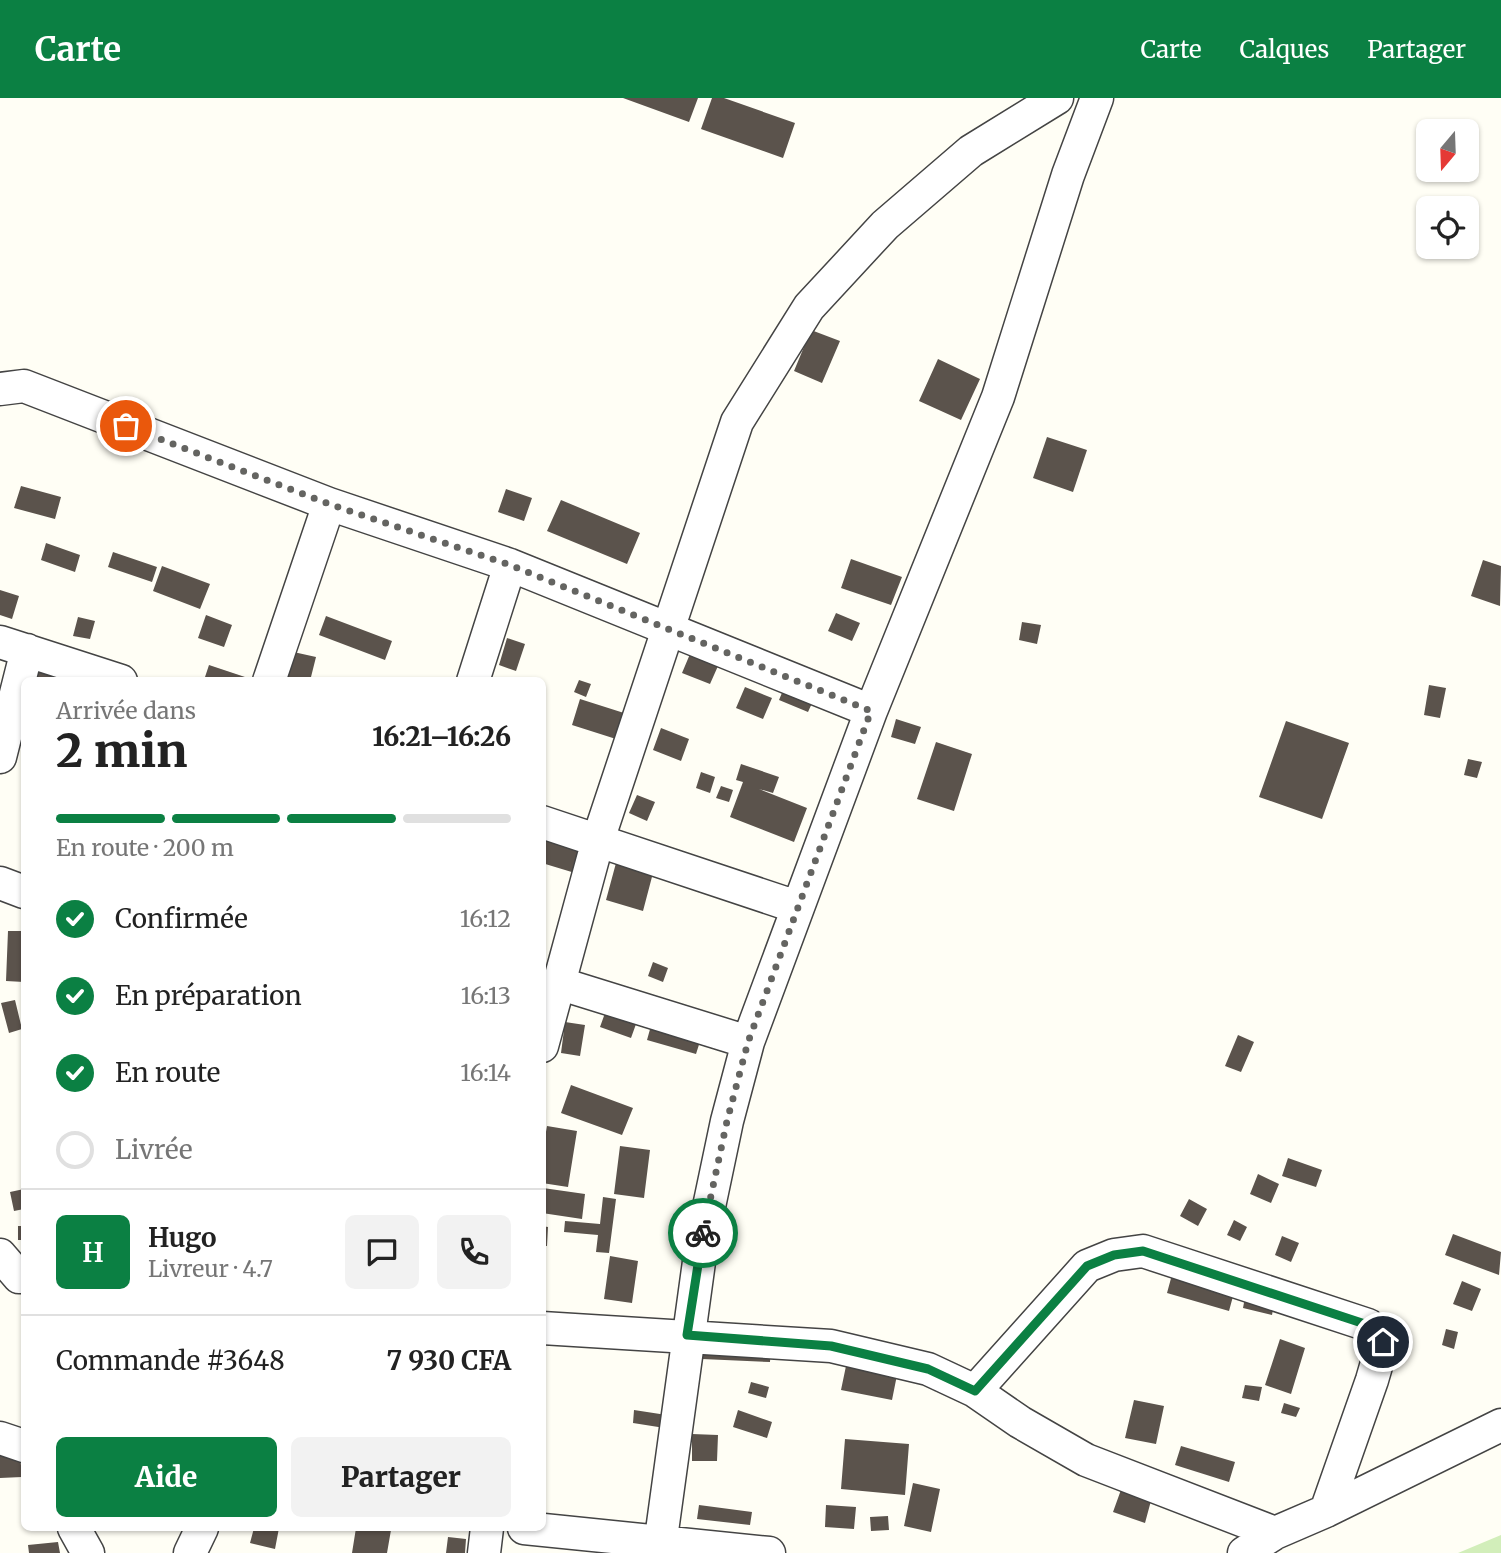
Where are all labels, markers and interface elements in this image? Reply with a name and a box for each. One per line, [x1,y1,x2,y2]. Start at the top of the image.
text: Carte [35,29,121,70]
text: Carte [1140,34,1201,65]
text: Calques [1239,34,1329,65]
text: Partager [1367,34,1466,65]
north arrow [1416,119,1479,182]
map controls [1416,119,1479,259]
button: locate [1416,196,1479,259]
pin [96,396,156,456]
icon: bag [107,407,145,445]
text: Arrivée dans [56,696,196,725]
text: 16:21–16:26 [372,720,511,753]
text: 2 min [56,722,188,780]
text: En route · 200 m [56,833,234,862]
icon: check [56,900,94,938]
text: Confirmée [115,902,248,935]
text: 16:12 [460,904,511,933]
icon: check [56,977,94,1015]
text: En préparation [115,979,302,1012]
text: 16:13 [461,981,511,1010]
icon: check [56,1054,94,1092]
text: En route [115,1056,220,1089]
text: 16:14 [460,1058,511,1087]
text: Livrée [115,1133,193,1166]
courier [668,1198,738,1268]
icon: bike [684,1214,722,1252]
button: chat [345,1215,419,1289]
button: phone [437,1215,511,1289]
text: Hugo [148,1221,217,1254]
text: H [82,1236,104,1269]
text: Livreur · 4.7 [148,1254,273,1283]
pin [1353,1312,1413,1372]
icon: home [1364,1323,1402,1361]
text: Commande #3648 [56,1344,285,1377]
text: 7 930 CFA [387,1344,511,1377]
button: Aide [56,1437,277,1517]
button: Partager [291,1437,511,1517]

